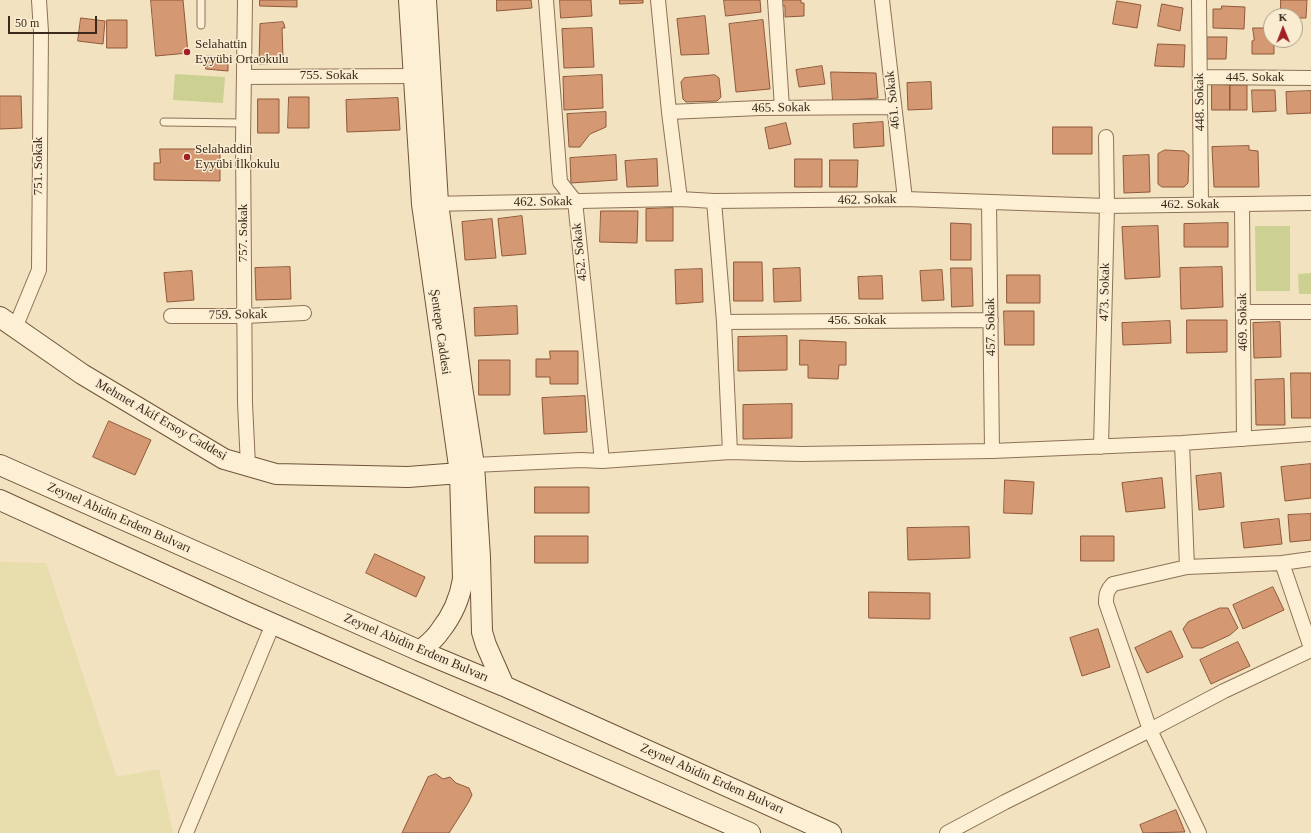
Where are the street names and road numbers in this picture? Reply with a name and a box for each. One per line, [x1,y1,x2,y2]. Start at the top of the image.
street label: 755. Sokak [300,68,358,84]
street label: 461. Sokak [882,70,904,130]
street label: 445. Sokak [1226,70,1284,86]
street label: 448. Sokak [1192,73,1208,131]
street label: 465. Sokak [752,100,810,116]
street label: 751. Sokak [31,137,47,195]
street label: 462. Sokak [838,192,896,208]
street label: 462. Sokak [514,194,572,210]
street label: 462. Sokak [1161,197,1219,213]
street label: 757. Sokak [236,204,252,262]
street label: 452. Sokak [569,222,591,282]
street label: 473. Sokak [1097,263,1113,321]
street label: Şentepe Caddesi [426,288,454,376]
street label: 469. Sokak [1235,293,1251,351]
street label: 457. Sokak [983,298,999,356]
street label: 759. Sokak [209,307,267,323]
street label: 456. Sokak [828,313,886,329]
street label: Mehmet Akif Ersoy Caddesi [93,376,229,464]
street label: Zeynel Abidin Erdem Bulvarı [45,479,193,557]
street label: Zeynel Abidin Erdem Bulvarı [341,610,491,686]
street label: Zeynel Abidin Erdem Bulvarı [638,740,786,818]

